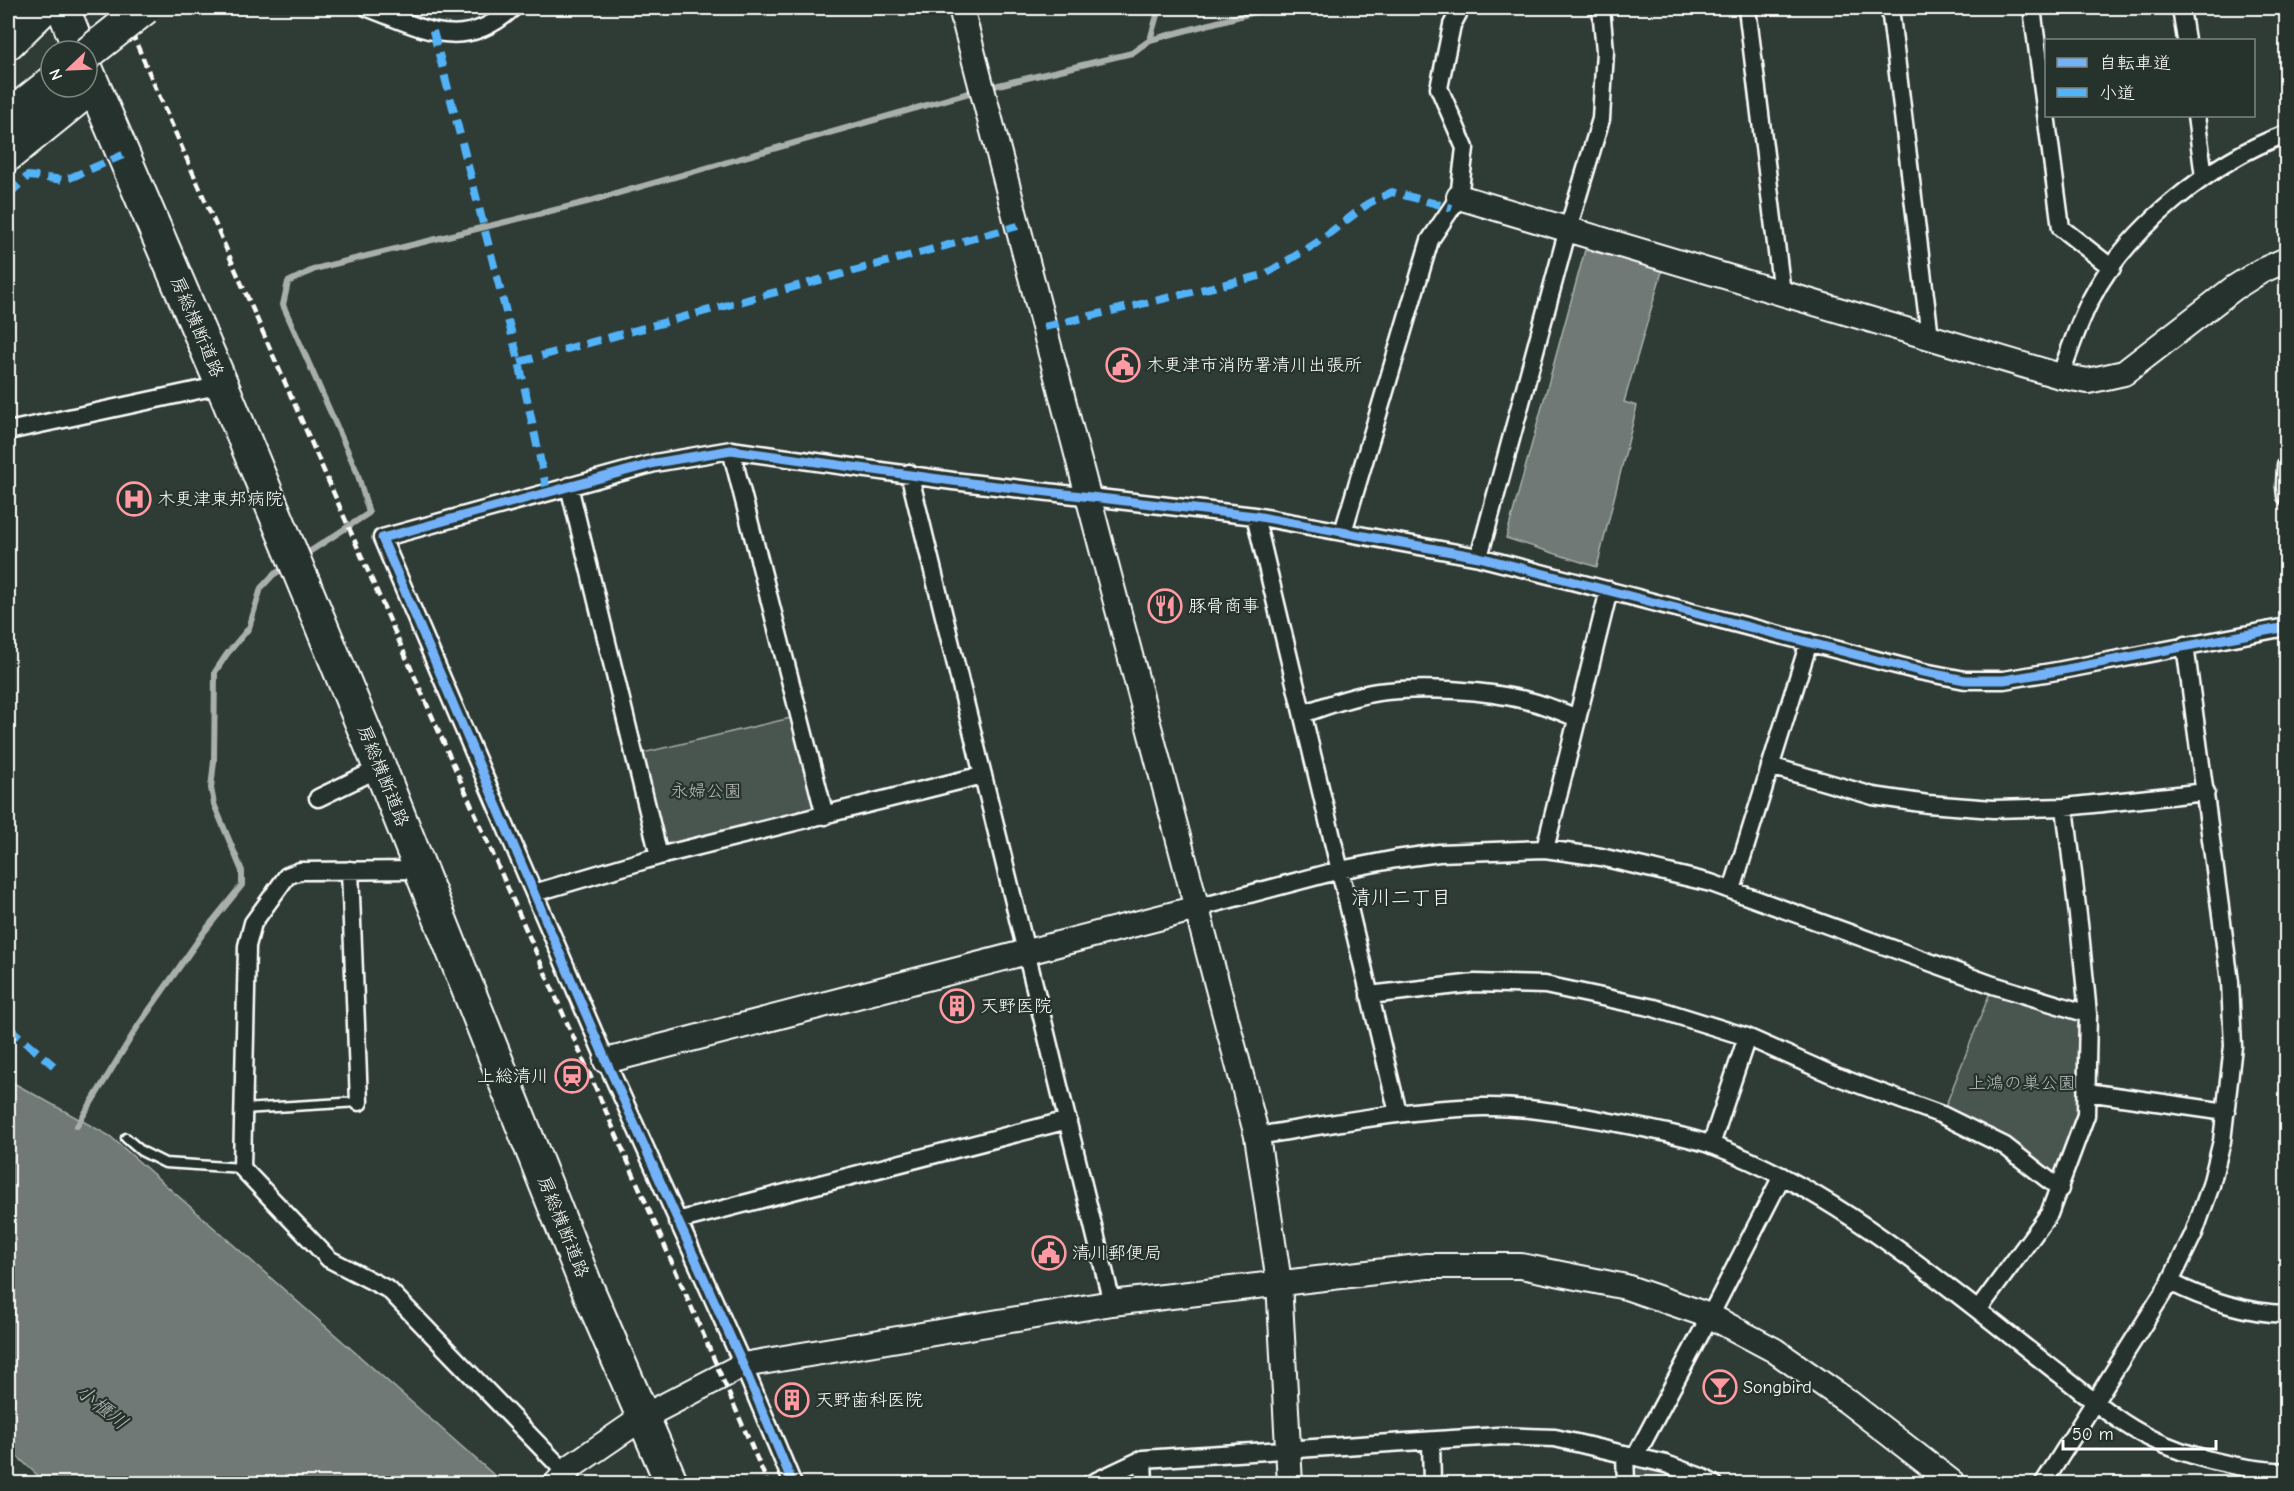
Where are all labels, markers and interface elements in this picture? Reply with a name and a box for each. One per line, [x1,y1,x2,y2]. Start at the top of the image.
north arrow [39,39,99,99]
legend [2045,39,2255,117]
text: 自転車道 [2099,53,2171,74]
text: N [46,66,66,83]
text: 小道 [2099,83,2135,104]
street label: 房総横断道路 [166,273,228,381]
public building icon: 木更津市消防署清川出張所 [1105,347,1141,383]
place label: 木更津市消防署清川出張所 [1146,355,1362,376]
hospital icon: 木更津東邦病院 [116,481,152,517]
place label: 木更津東邦病院 [157,489,283,510]
restaurant icon: 豚骨商事 [1147,588,1183,624]
place label: 豚骨商事 [1188,596,1260,617]
street label: 房総横断道路 [353,722,413,830]
park label: 永婦公園 [670,781,742,802]
district label: 清川二丁目 [1351,886,1451,909]
building icon: 天野医院 [939,988,975,1024]
place label: 天野医院 [980,996,1052,1017]
station icon: 上総清川 [554,1058,590,1094]
place label: 上総清川 [477,1066,549,1087]
park label: 上鴻の巣公園 [1968,1073,2076,1094]
street label: 房総横断道路 [533,1173,593,1281]
public building icon: 清川郵便局 [1031,1235,1067,1271]
place label: 清川郵便局 [1072,1243,1162,1264]
bar icon: Songbird [1702,1369,1738,1405]
place label: Songbird [1743,1377,1812,1398]
water label: 小櫃川 [71,1379,133,1435]
building icon: 天野歯科医院 [774,1382,810,1418]
place label: 天野歯科医院 [815,1390,923,1411]
scale bar [2063,1413,2216,1451]
text: 50 m [2072,1424,2114,1445]

